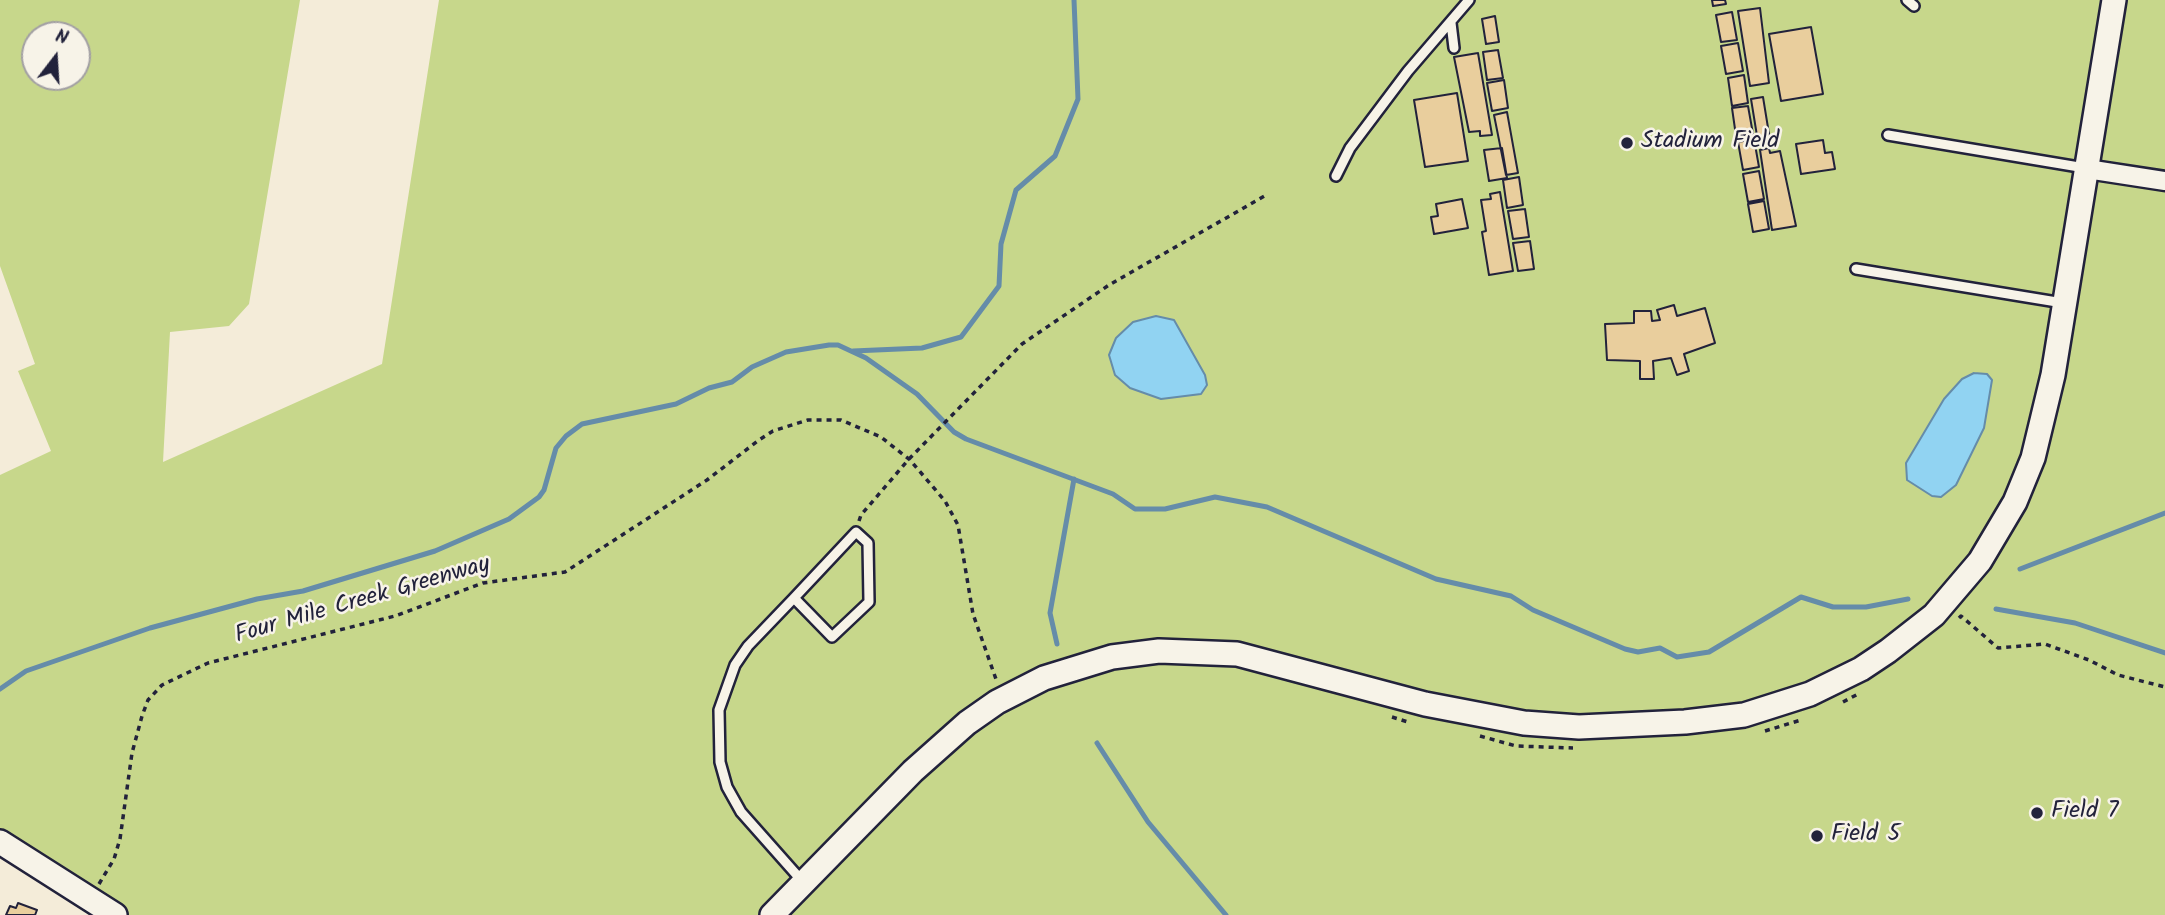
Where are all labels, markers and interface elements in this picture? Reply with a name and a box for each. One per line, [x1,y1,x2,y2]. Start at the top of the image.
north arrow [21,21,91,91]
text: N [51,22,72,54]
place label: Stadium Field [1641,129,1779,157]
marker: Stadium Field [1619,135,1635,151]
street label: Four Mile Creek Greenway [232,552,494,652]
place label: Field 7 [2051,799,2119,827]
marker: Field 7 [2029,805,2045,821]
place label: Field 5 [1831,822,1900,850]
marker: Field 5 [1809,828,1825,844]

